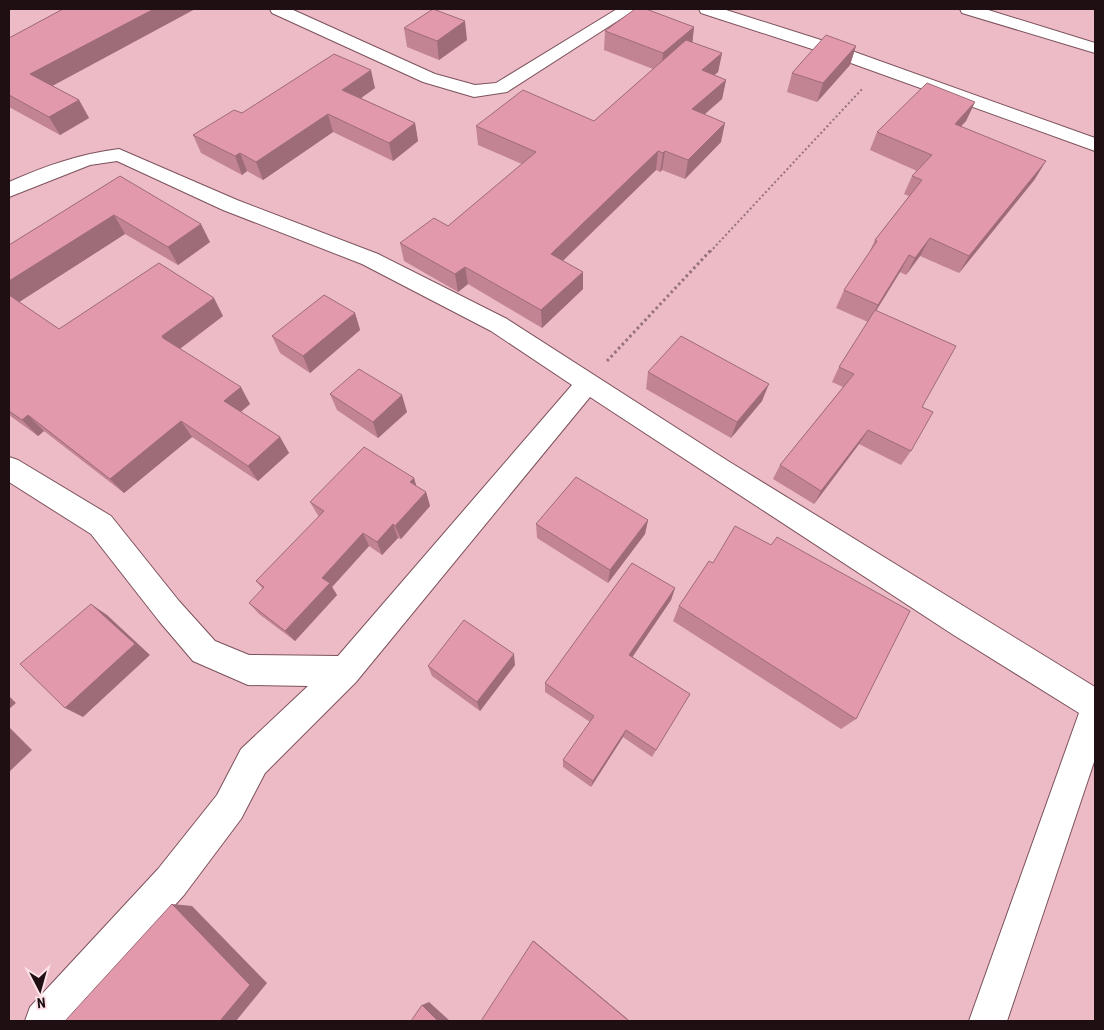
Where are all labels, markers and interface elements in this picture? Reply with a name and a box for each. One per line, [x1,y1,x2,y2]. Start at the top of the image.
north arrow [15,965,65,1015]
text: N [36,995,46,1011]

